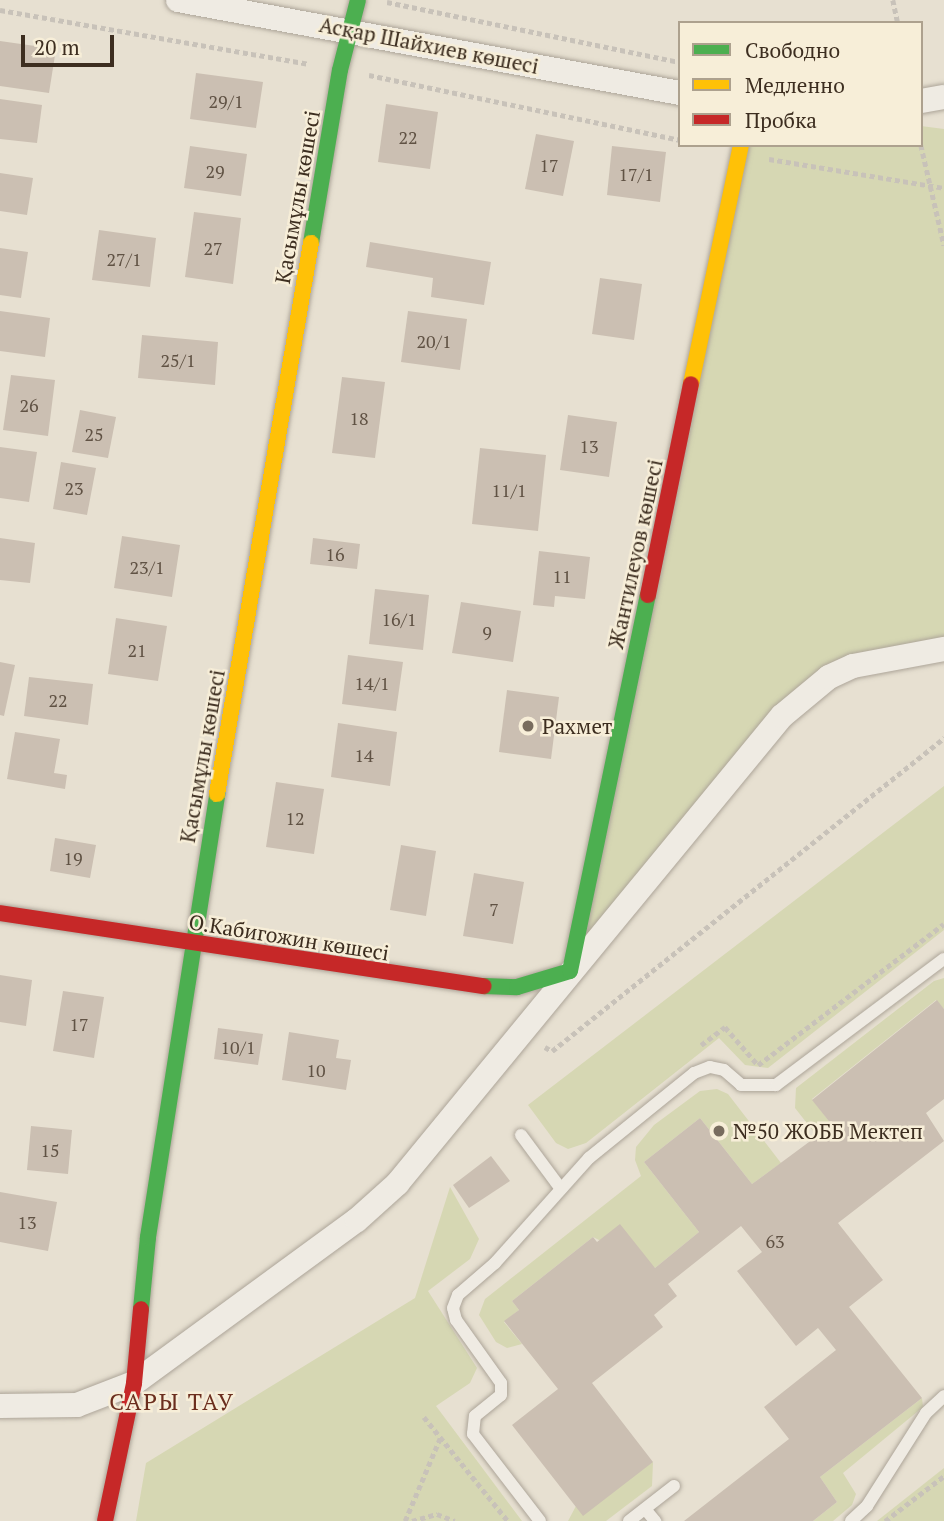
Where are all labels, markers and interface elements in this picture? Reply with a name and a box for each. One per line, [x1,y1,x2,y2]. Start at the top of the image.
street label: Асқар Шайхиев көшесі [317,11,541,79]
scale bar [24,21,117,65]
legend [678,21,923,147]
text: 20 m [34,33,80,61]
text: Свободно [745,36,840,64]
text: Медленно [745,71,845,99]
house number: 29/1 [209,90,243,112]
text: Пробка [745,106,817,134]
street label: Қасымұлы көшесі [269,108,325,286]
house number: 22 [398,126,418,148]
house number: 17 [539,154,559,176]
house number: 29 [205,160,225,182]
house number: 17/1 [619,163,653,185]
house number: 27 [203,237,223,259]
house number: 27/1 [107,248,141,270]
house number: 20/1 [417,330,451,352]
house number: 25/1 [161,349,195,371]
house number: 26 [19,394,39,416]
house number: 18 [349,407,369,429]
house number: 25 [84,423,104,445]
house number: 13 [579,435,599,457]
street label: Жантилеуов көшесі [603,457,667,651]
house number: 23 [64,477,84,499]
house number: 11/1 [492,479,526,501]
house number: 16 [325,543,345,565]
house number: 23/1 [130,556,164,578]
house number: 11 [552,565,572,587]
house number: 16/1 [382,608,416,630]
house number: 9 [482,621,492,643]
house number: 21 [127,639,147,661]
street label: Қасымұлы көшесі [174,667,230,845]
house number: 14/1 [355,672,389,694]
house number: 22 [48,689,68,711]
place label: Рахмет [542,713,612,739]
marker: Рахмет [520,718,536,734]
house number: 14 [354,744,374,766]
house number: 12 [285,807,305,829]
house number: 19 [63,847,83,869]
house number: 7 [489,898,499,920]
street label: О.Кабигожин көшесі [187,909,391,965]
house number: 17 [69,1013,89,1035]
house number: 10/1 [221,1036,255,1058]
house number: 10 [306,1059,326,1081]
place label: №50 ЖОББ Мектеп [733,1118,923,1144]
marker: №50 ЖОББ Мектеп [711,1123,727,1139]
house number: 15 [40,1139,60,1161]
house number: 13 [17,1211,37,1233]
house number: 63 [765,1230,785,1252]
district label: САРЫ ТАУ [110,1388,234,1416]

